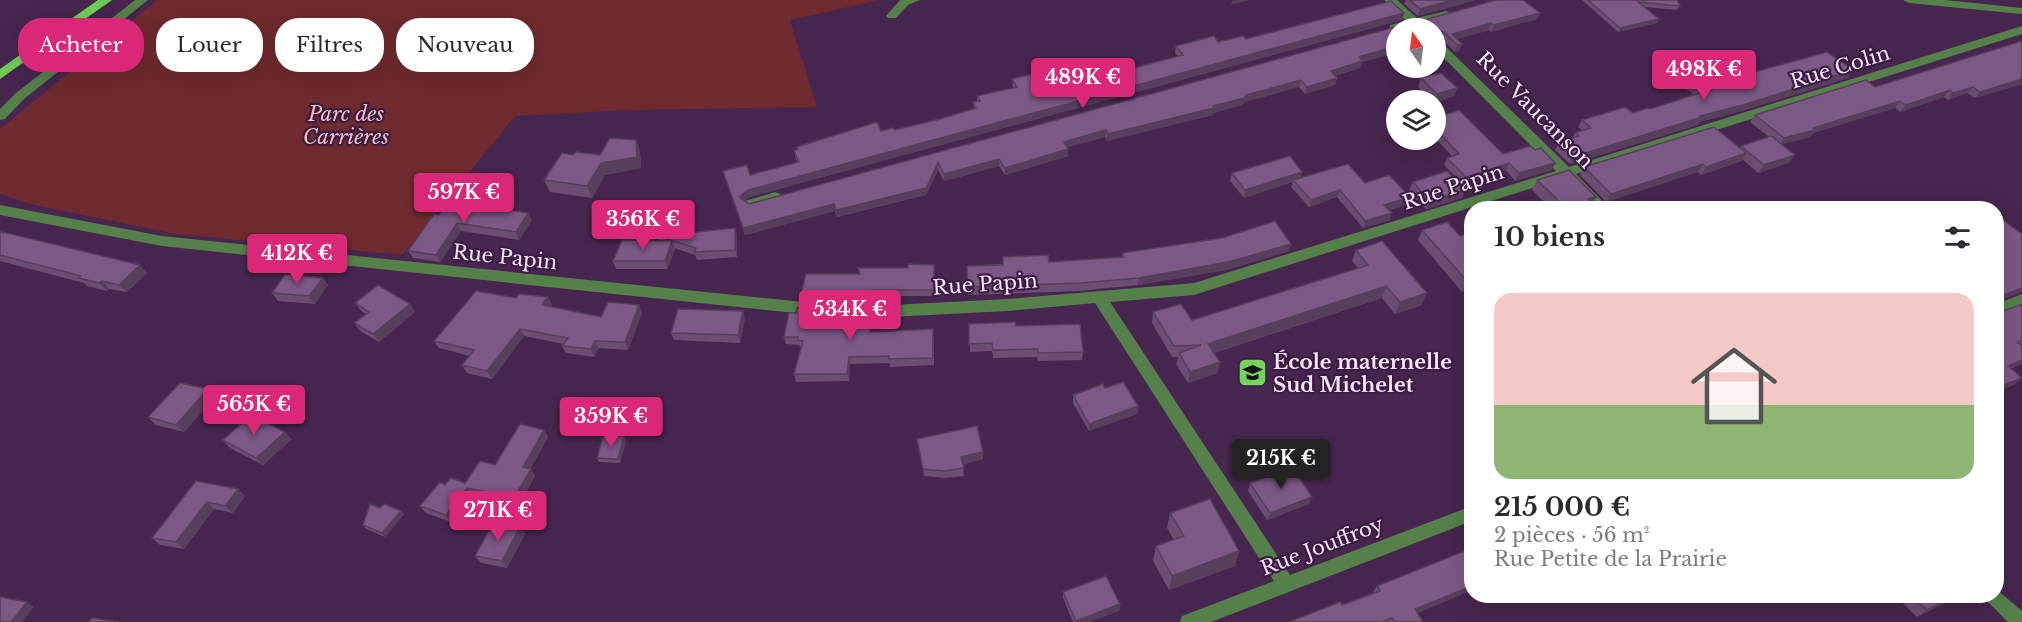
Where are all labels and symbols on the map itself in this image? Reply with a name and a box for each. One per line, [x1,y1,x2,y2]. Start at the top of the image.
north arrow [1386,18,1446,78]
street label: Rue Colin [1787,40,1893,93]
street label: Rue Vaucanson [1472,47,1599,174]
pin: 498K € [1655,50,1753,101]
pin: 489K € [1034,58,1132,109]
park label: Parc des Carrières [303,102,389,149]
street label: Rue Papin [1399,159,1507,215]
pin: 597K € [415,173,513,224]
pin: 356K € [594,200,692,251]
pin: 412K € [248,234,346,285]
street label: Rue Papin [451,240,559,274]
street label: Rue Papin [932,268,1038,300]
pin: 534K € [801,290,899,341]
place label: École maternelle Sud Michelet [1273,349,1452,397]
school or university icon: École maternelle Sud Michelet [1236,357,1268,389]
pin: 565K € [205,385,303,436]
pin: 359K € [562,397,660,448]
pin: 215K € [1232,439,1330,490]
pin: 271K € [449,491,547,542]
street label: Rue Jouffroy [1257,512,1387,580]

